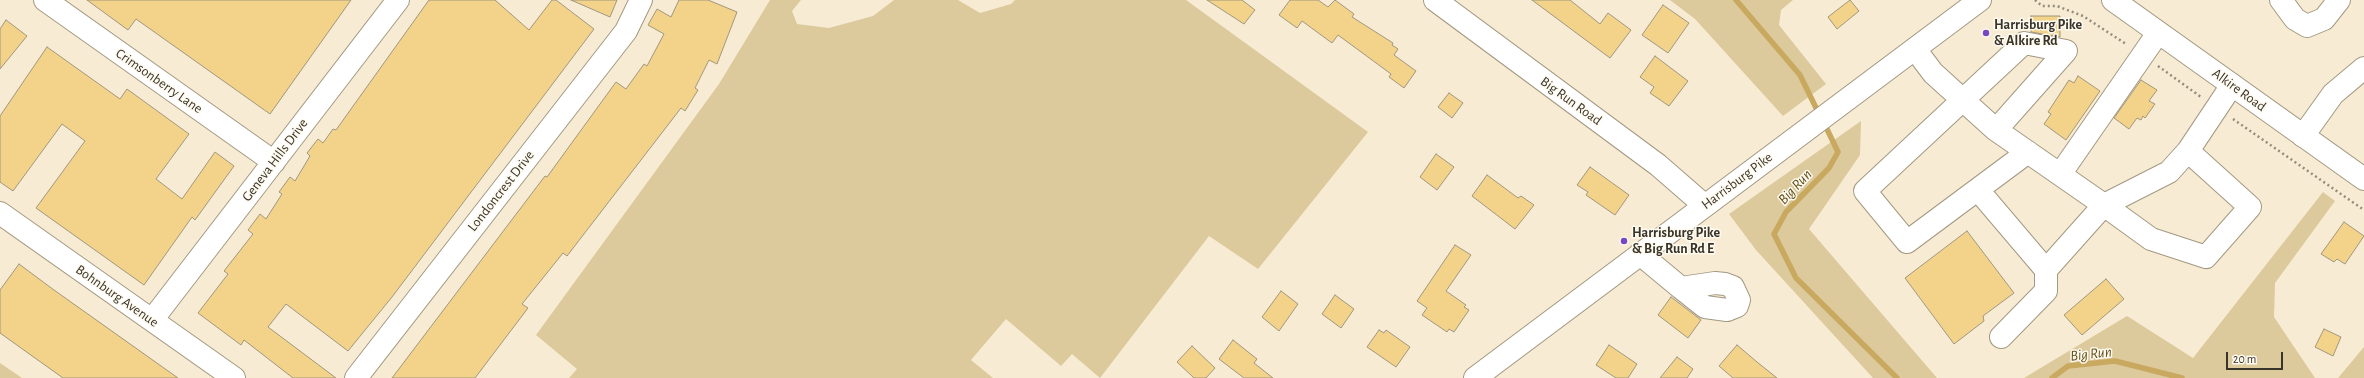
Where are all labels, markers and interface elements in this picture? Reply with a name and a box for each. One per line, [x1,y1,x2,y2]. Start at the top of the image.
place label: Harrisburg Pike & Alkire Rd [1994,17,2082,50]
marker: Harrisburg Pike & Alkire Rd [1981,28,1991,38]
street label: Crimsonberry Lane [112,45,206,117]
street label: Alkire Road [2209,65,2269,115]
street label: Big Run Road [1537,73,1605,129]
street label: Geneva Hills Drive [238,115,312,205]
street label: Londoncrest Drive [464,147,538,235]
street label: Harrisburg Pike [1698,149,1776,213]
water label: Big Run [1774,166,1816,208]
place label: Harrisburg Pike & Big Run Rd E [1632,225,1720,258]
marker: Harrisburg Pike & Big Run Rd E [1619,236,1629,246]
street label: Bohnburg Avenue [72,261,162,331]
water label: Big Run [2069,343,2113,365]
scale bar [2228,344,2285,370]
text: 20 m [2233,353,2256,365]

